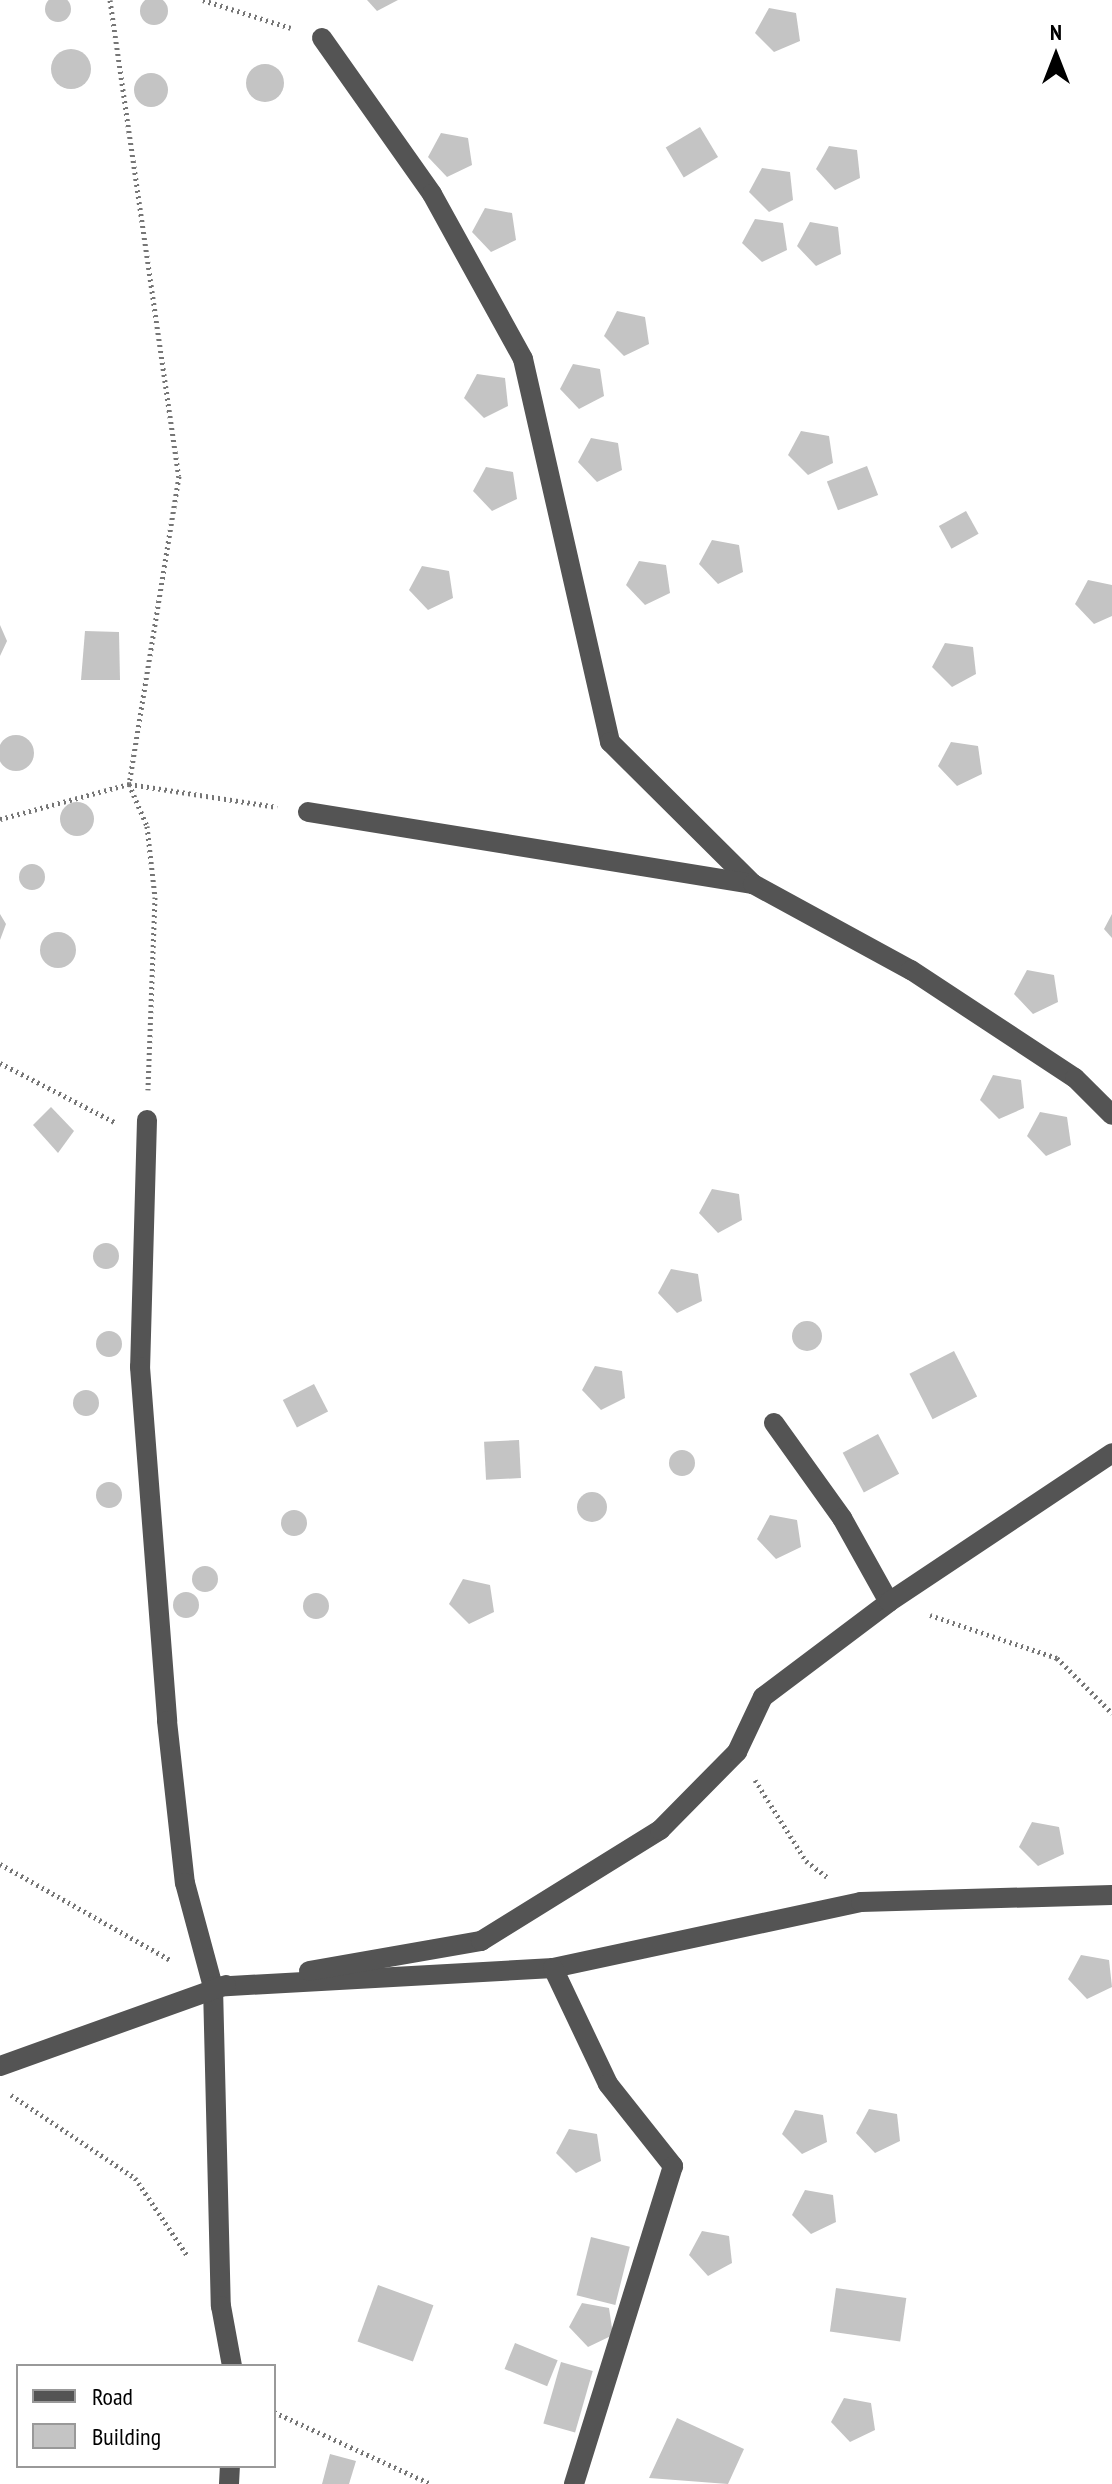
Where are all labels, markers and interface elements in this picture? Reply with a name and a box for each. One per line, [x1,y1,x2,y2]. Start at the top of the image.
north arrow [1016,16,1096,96]
text: N [1050,18,1062,46]
legend [16,2364,276,2468]
text: Road [92,2381,133,2412]
text: Building [92,2421,161,2452]

